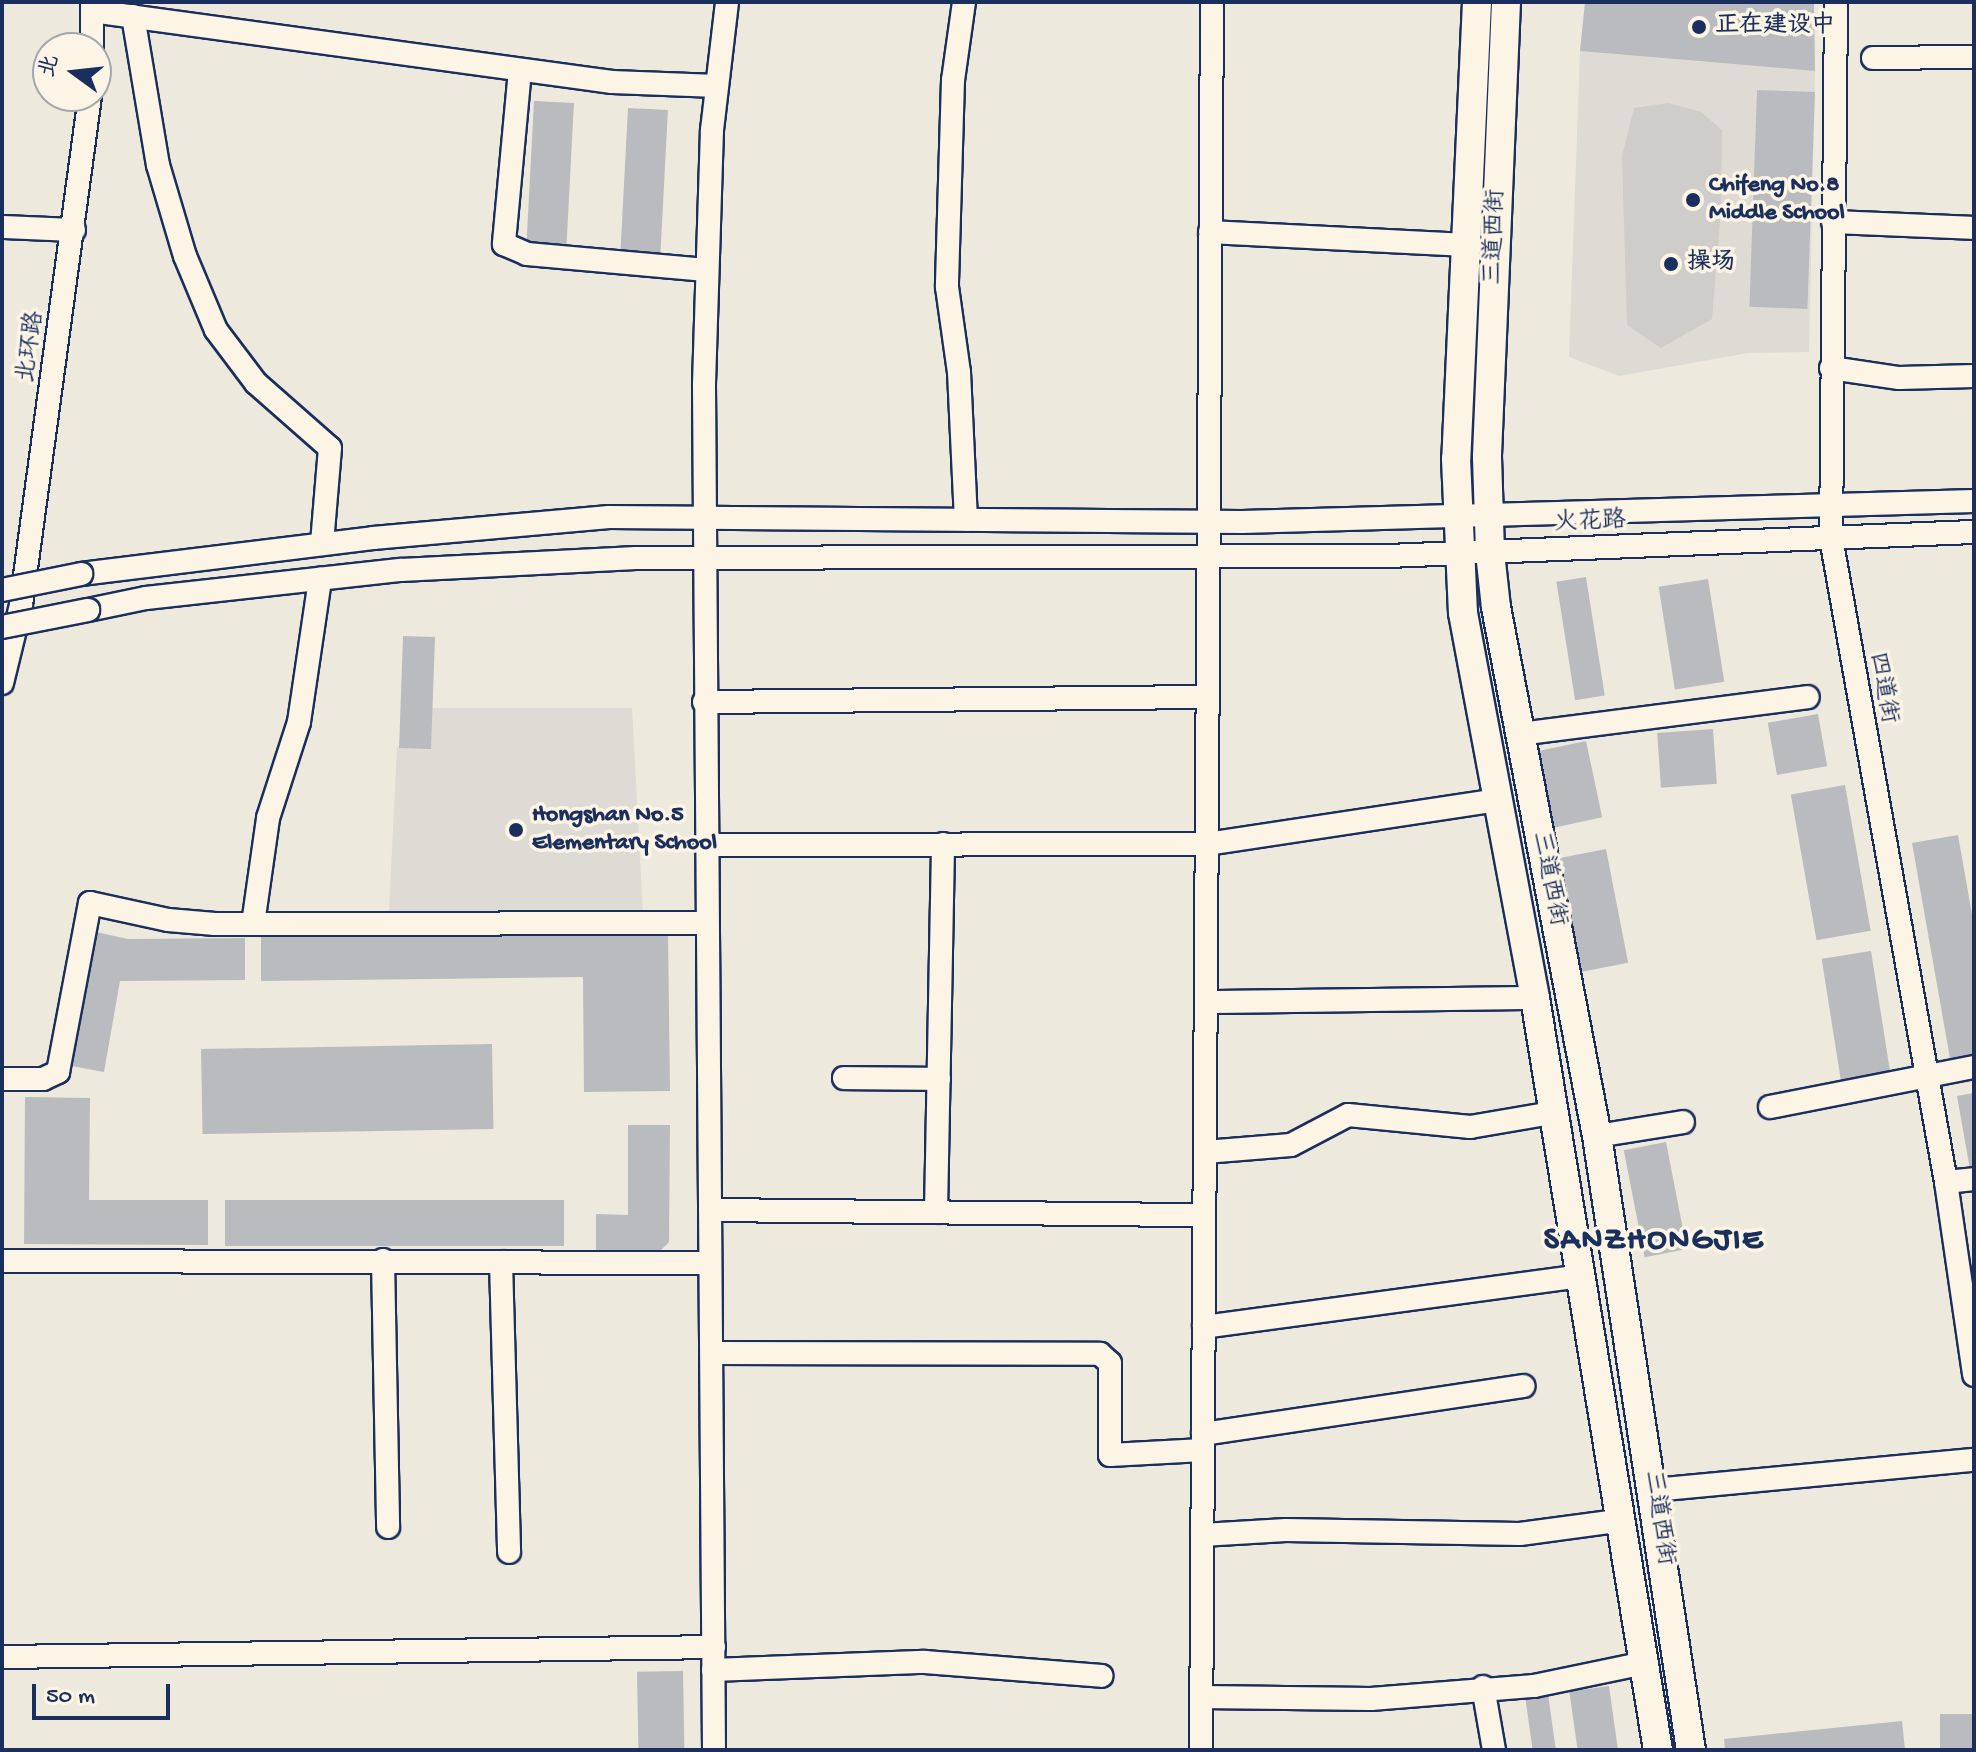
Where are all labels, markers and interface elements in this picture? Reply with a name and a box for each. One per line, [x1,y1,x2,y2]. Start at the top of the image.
place label: 正在建设中 [1715,13,1835,41]
marker: 正在建设中 [1690,18,1708,36]
north arrow [32,32,112,112]
text: 北 [35,52,66,80]
place label: Chifeng No.8 Middle School [1709,172,1845,228]
street label: 三道西街 [1480,189,1512,285]
marker: Chifeng No.8 Middle School [1684,191,1702,209]
place label: 操场 [1687,250,1735,278]
marker: 操场 [1662,255,1680,273]
street label: 北环路 [13,309,51,385]
street label: 火花路 [1554,507,1626,539]
street label: 四道街 [1862,650,1902,726]
place label: Hongshan No.5 Elementary School [532,802,717,858]
marker: Hongshan No.5 Elementary School [507,821,525,839]
street label: 三道西街 [1525,829,1571,929]
district label: SANZHONGJIE [1544,1222,1764,1260]
street label: 三道西街 [1637,1468,1679,1568]
scale bar [36,1668,174,1718]
text: 50 m [46,1683,95,1712]

